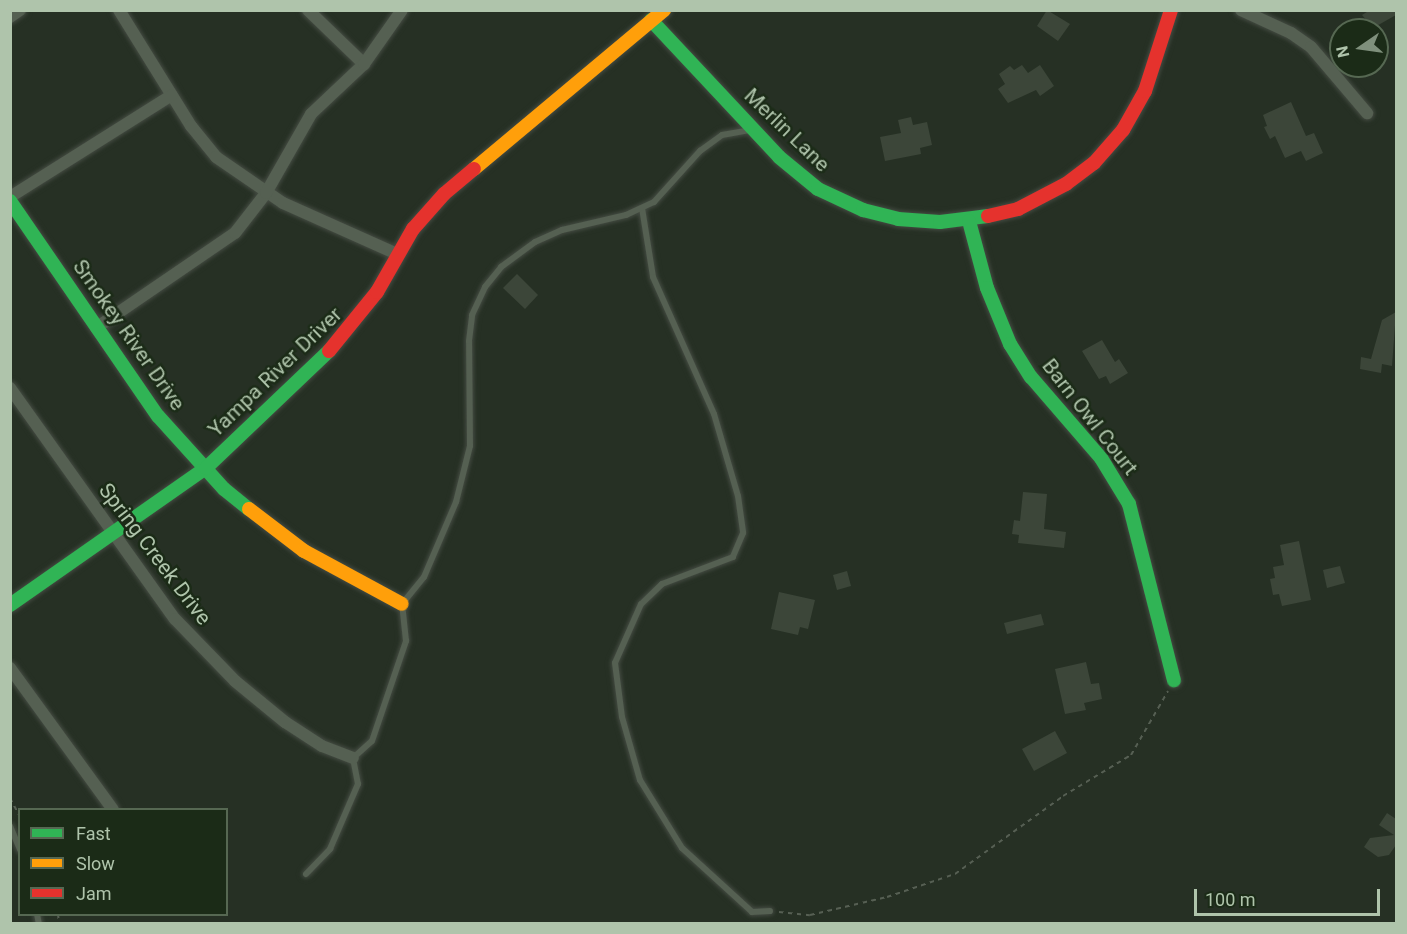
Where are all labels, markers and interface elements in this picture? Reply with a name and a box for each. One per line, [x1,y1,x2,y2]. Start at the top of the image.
north arrow [1329,18,1389,78]
text: N [1332,44,1353,59]
street label: Merlin Lane [739,83,835,177]
street label: Smokey River Drive [68,255,190,415]
street label: Yampa River Driver [203,302,347,442]
street label: Barn Owl Court [1037,354,1143,480]
street label: Spring Creek Drive [93,478,217,630]
legend [18,808,228,916]
text: Fast [76,823,111,844]
text: Slow [76,853,115,874]
scale bar [1197,877,1383,915]
text: Jam [76,883,112,904]
text: 100 m [1205,889,1256,910]

